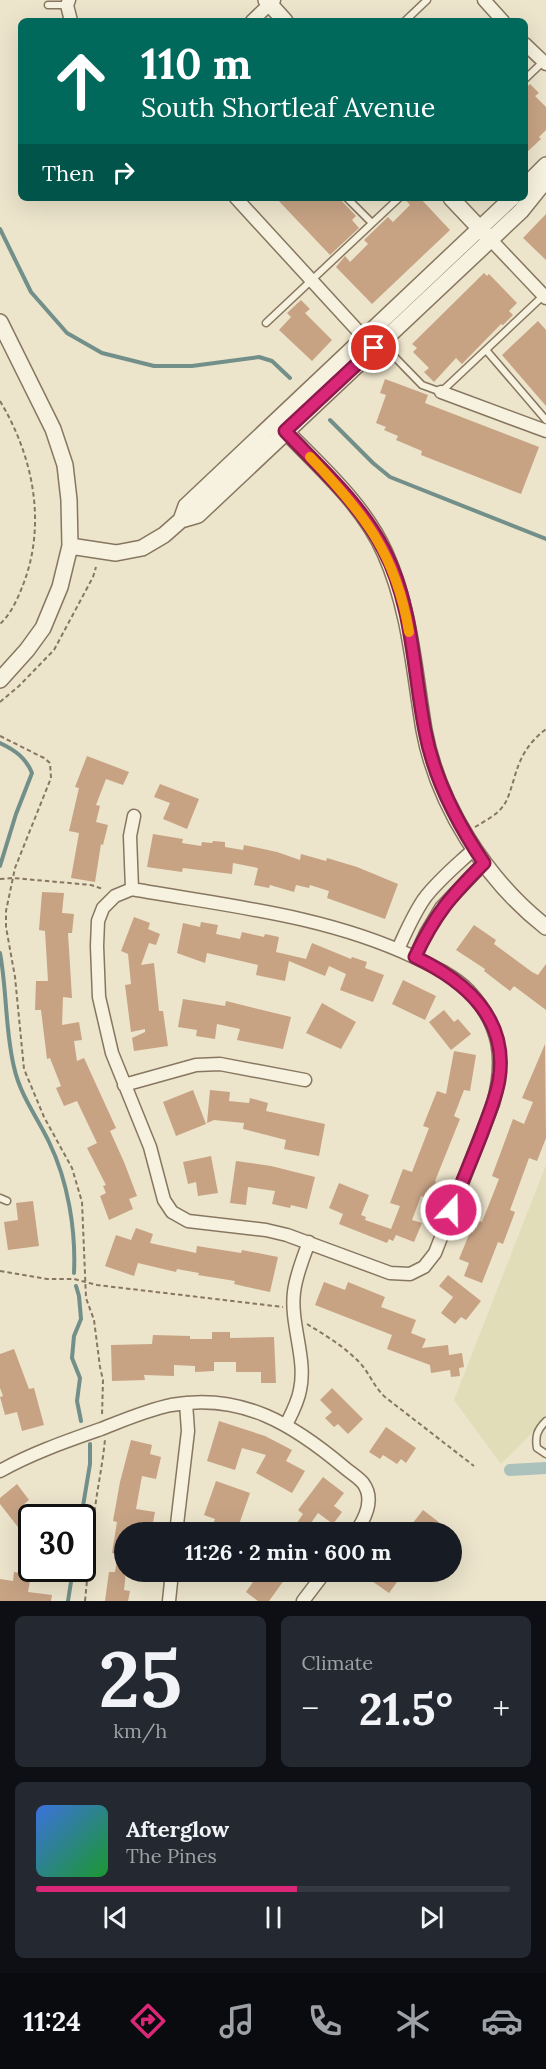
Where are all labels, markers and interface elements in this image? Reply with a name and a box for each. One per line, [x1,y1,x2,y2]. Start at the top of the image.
text: 110 m [141,37,252,91]
icon: ahead [42,42,120,120]
text: South Shortleaf Avenue [141,90,435,124]
icon: right [107,156,140,189]
text: Then [42,159,95,187]
pin [348,322,399,373]
icon: arrive [357,331,390,364]
position arrow [419,1178,483,1242]
speed limit sign: 30 [18,1504,96,1582]
text: 11:26 · 2 min · 600 m [185,1538,391,1566]
text: 25 [98,1629,182,1728]
text: Climate [302,1650,373,1675]
text: 21.5° [359,1680,453,1737]
text: − [302,1687,319,1729]
text: + [492,1687,510,1729]
text: km/h [113,1718,167,1743]
text: Afterglow [126,1815,229,1843]
text: The Pines [126,1843,217,1868]
icon: previous [99,1901,132,1934]
icon: pause [257,1901,290,1934]
icon: next [415,1901,448,1934]
icon: directions [127,2000,169,2042]
icon: music [216,2000,258,2042]
icon: phone [304,2000,346,2042]
icon: climate [392,2000,434,2042]
icon: car [481,2000,523,2042]
text: 11:24 [23,2004,81,2038]

